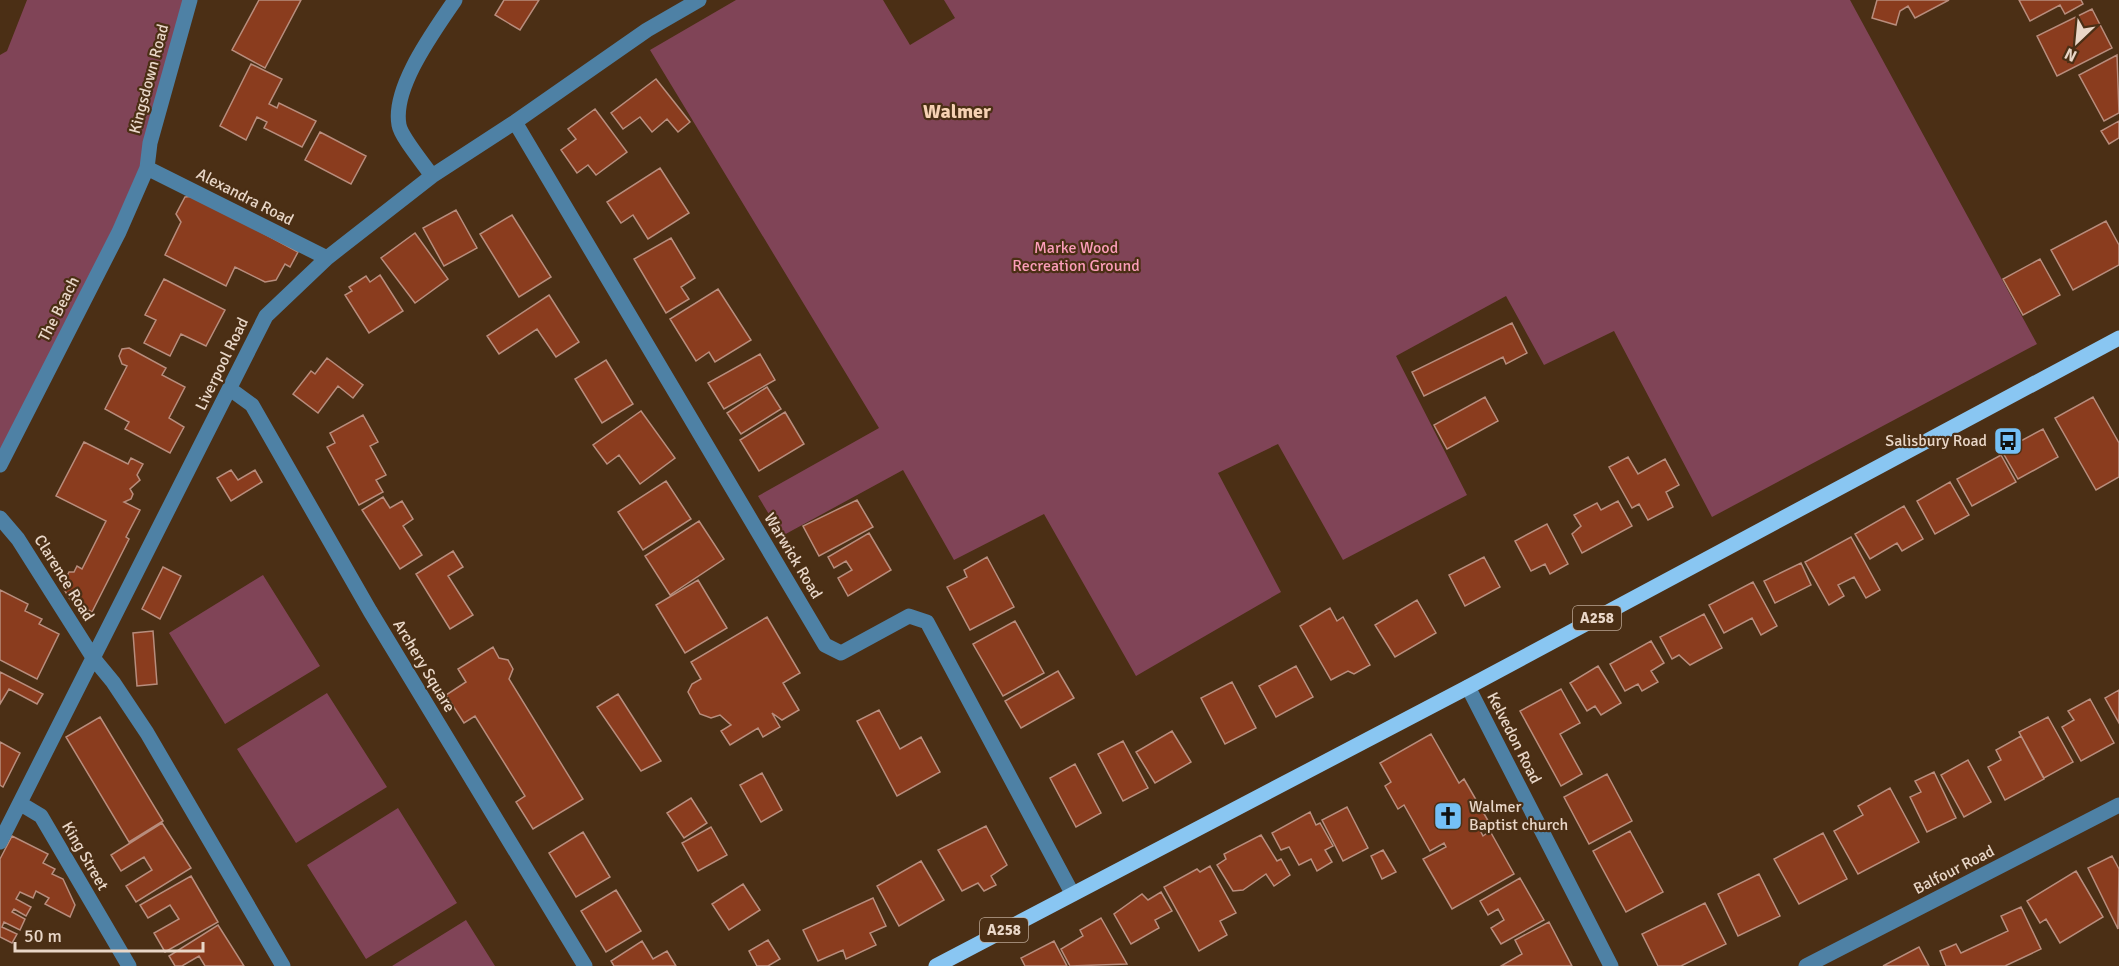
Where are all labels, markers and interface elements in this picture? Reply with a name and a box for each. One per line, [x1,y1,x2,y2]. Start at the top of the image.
north arrow [2047,12,2107,72]
street label: Kingsdown Road [125,22,173,136]
text: N [2061,43,2080,66]
district label: Walmer [923,99,991,124]
street label: Alexandra Road [193,164,297,230]
park label: Marke Wood Recreation Ground [1012,238,1140,276]
street label: The Beach [34,273,84,345]
street label: Liverpool Road [191,314,253,414]
bus stop icon: Salisbury Road [1992,425,2024,457]
place label: Salisbury Road [1885,431,1987,451]
street label: Warwick Road [760,509,826,603]
street label: Clarence Road [30,531,98,625]
road number: A258 [1573,606,1621,630]
street label: Archery Square [388,616,460,716]
street label: Kelvedon Road [1482,689,1546,787]
place label: Walmer Baptist church [1469,797,1568,835]
church icon: Walmer Baptist church [1432,800,1464,832]
street label: King Street [57,818,113,894]
street label: Balfour Road [1910,841,1998,899]
scale bar [15,915,202,953]
road number: A258 [980,918,1028,942]
text: 50 m [24,925,62,947]

